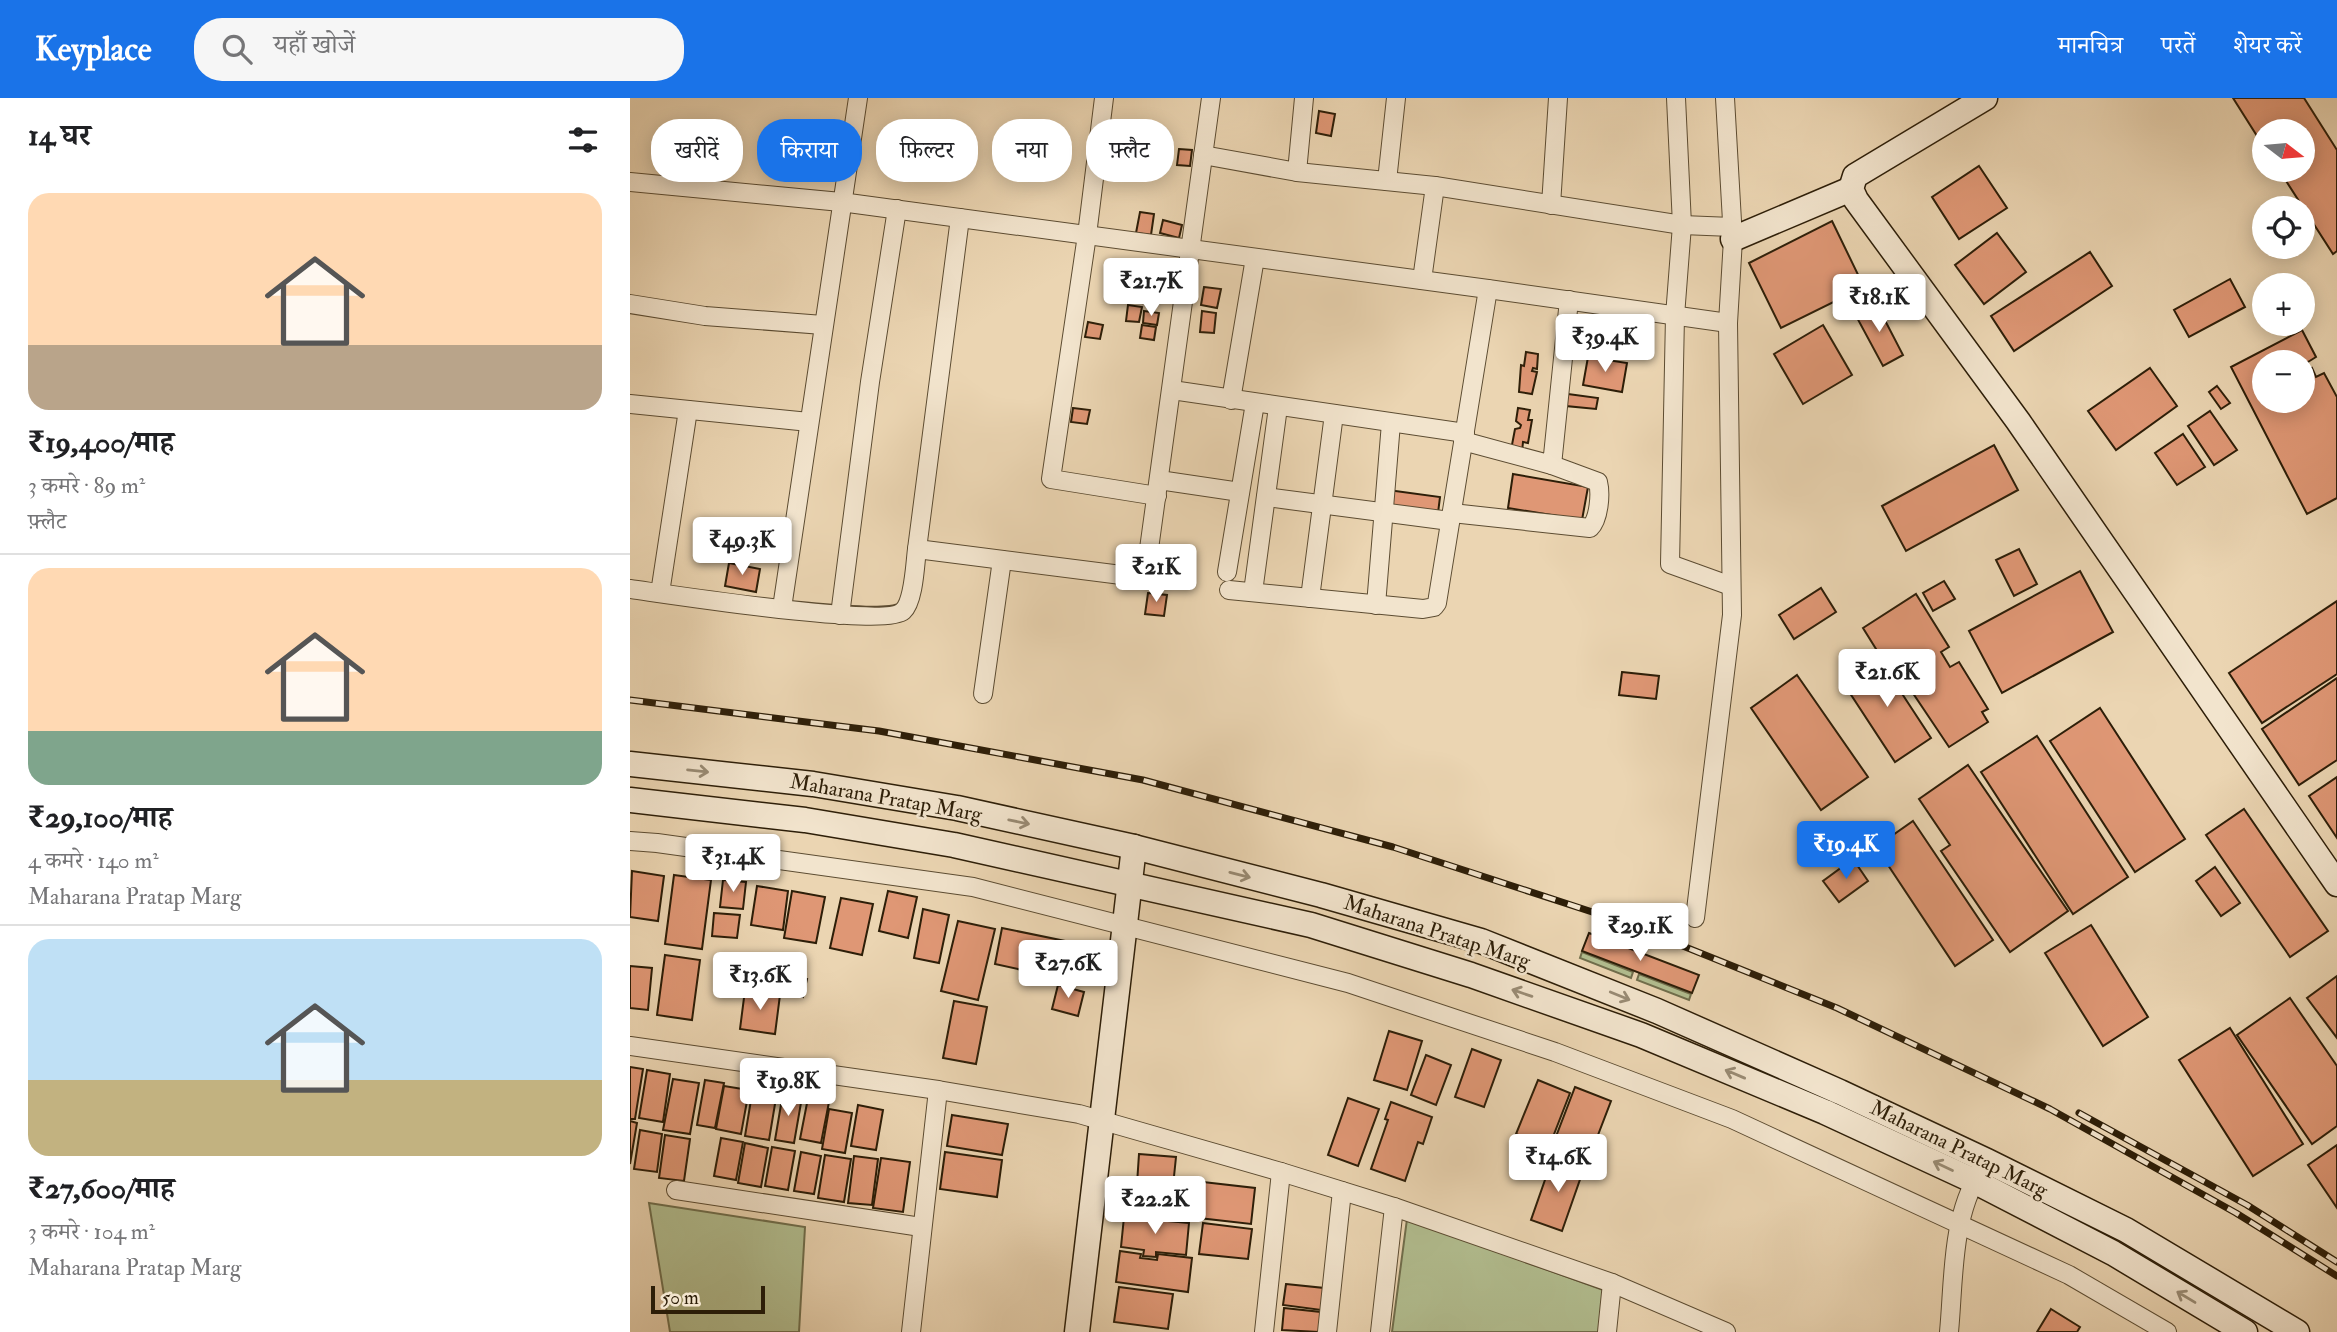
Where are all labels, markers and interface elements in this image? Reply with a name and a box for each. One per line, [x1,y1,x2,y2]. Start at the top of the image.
search box [194,18,684,81]
text: Keyplace [35,29,152,70]
text: यहाँ खोजें [274,29,355,61]
icon: search [218,30,256,68]
text: मानचित्र [2058,30,2123,61]
text: परतें [2161,30,2195,61]
text: शेयर करें [2233,30,2302,61]
text: 14 घर [28,117,91,154]
chip: खरीदें [651,119,743,182]
chip: किराया [757,119,862,182]
chip: फ़िल्टर [876,119,978,182]
chip: नया [992,119,1072,182]
chip: फ़्लैट [1086,119,1174,182]
north arrow [2252,119,2315,182]
map controls [2252,119,2315,413]
icon: filters [564,121,602,159]
button: locate [2252,196,2315,259]
icon: home [252,238,378,364]
pin: ₹21.7K [1094,258,1208,318]
text: ₹21.7K [1119,266,1183,295]
button: + [2252,273,2315,336]
pin: ₹18.1K [1822,274,1936,334]
text: ₹18.1K [1849,282,1909,311]
pin: ₹39.4K [1548,314,1662,374]
text: ₹39.4K [1572,322,1638,351]
button: − [2252,350,2315,413]
text: ₹19,400/माह [28,424,174,461]
text: 3 कमरे · 89 m² [28,471,145,500]
text: फ़्लैट [28,507,66,536]
pin: ₹49.3K [685,518,799,577]
text: ₹49.3K [709,525,775,554]
pin: ₹21K [1115,545,1197,604]
text: ₹21K [1132,552,1180,581]
icon: home [252,614,378,740]
pin: ₹21.6K [1830,650,1944,709]
text: ₹21.6K [1855,657,1920,686]
one-way arrow [686,765,709,778]
street label: Maharana Pratap Marg [788,768,985,828]
text: ₹29,100/माह [28,799,172,836]
one-way arrow [1007,815,1030,829]
pin: ₹19.4K [1789,822,1903,881]
text: ₹19.4K [1813,829,1879,858]
pin: ₹31.4K [676,834,790,894]
text: ₹31.4K [701,842,765,871]
text: 4 कमरे · 140 m² [28,846,159,875]
one-way arrow [1229,869,1251,882]
text: Maharana Pratap Marg [28,882,241,911]
street label: Maharana Pratap Marg [1340,889,1534,975]
pin: ₹29.1K [1583,904,1697,963]
text: ₹29.1K [1607,911,1673,940]
pin: ₹27.6K [1011,940,1125,1000]
text: ₹27.6K [1035,948,1101,977]
pin: ₹13.6K [703,953,817,1012]
text: ₹13.6K [729,960,791,989]
icon: home [252,985,378,1111]
one-way arrow [1512,986,1534,998]
one-way arrow [1608,990,1630,1003]
pin: ₹19.8K [731,1058,845,1118]
text: ₹19.8K [756,1066,820,1095]
one-way arrow [1724,1067,1746,1080]
street label: Maharana Pratap Marg [1866,1094,2053,1204]
pin: ₹14.6K [1501,1134,1615,1194]
text: ₹14.6K [1525,1142,1591,1171]
one-way arrow [1932,1159,1954,1172]
text: ₹27,600/माह [28,1170,175,1207]
pin: ₹22.2K [1098,1176,1212,1236]
text: ₹22.2K [1121,1184,1189,1213]
text: 3 कमरे · 104 m² [28,1217,155,1246]
text: Maharana Pratap Marg [28,1253,241,1282]
scale bar [651,1283,765,1315]
text: 50 m [662,1286,699,1310]
one-way arrow [2177,1290,2197,1304]

